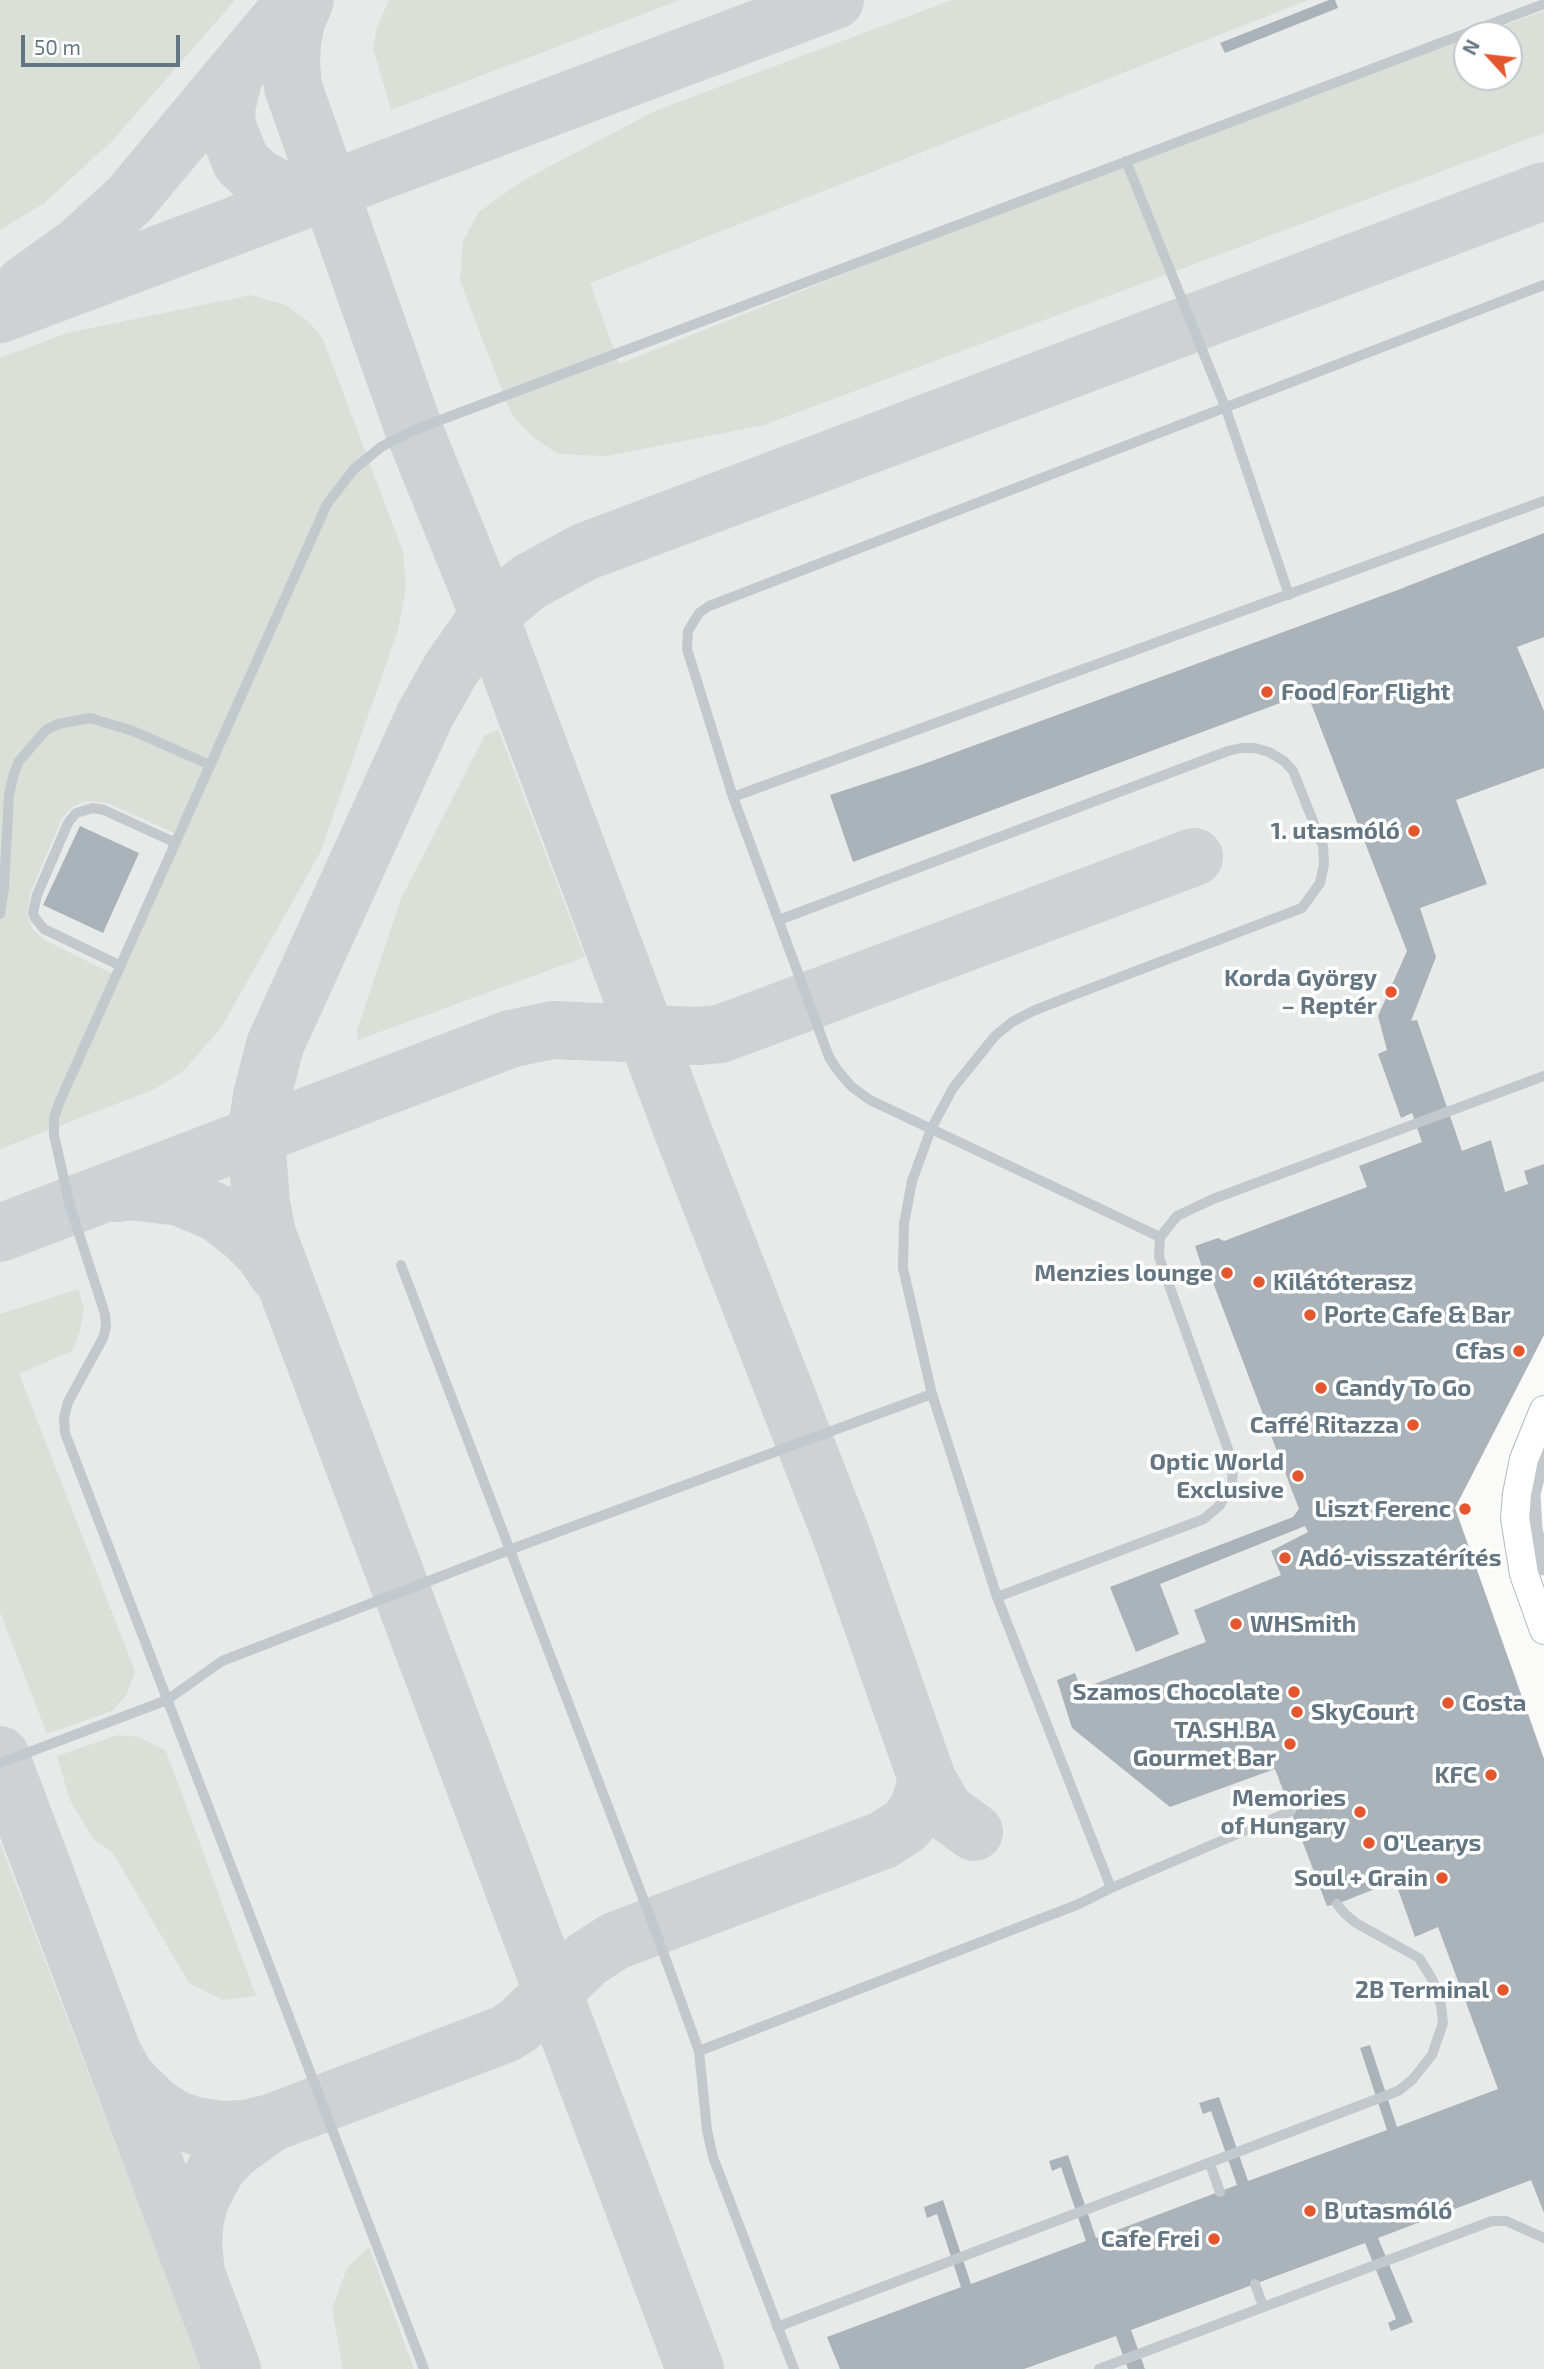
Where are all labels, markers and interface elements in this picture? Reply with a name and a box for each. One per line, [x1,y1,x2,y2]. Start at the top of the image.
scale bar [24,21,184,65]
north arrow [1453,21,1523,91]
text: 50 m [34,34,81,59]
text: N [1457,36,1484,58]
place label: Food For Flight [1281,678,1450,706]
marker: Food For Flight [1259,684,1275,700]
place label: 1. utasmóló [1271,817,1400,845]
marker: 1. utasmóló [1406,823,1422,839]
place label: Korda György – Reptér [1224,964,1377,1020]
marker: Korda György – Reptér [1383,984,1399,1000]
place label: Menzies lounge [1034,1259,1213,1287]
marker: Menzies lounge [1219,1265,1235,1281]
place label: Kilátóterasz [1273,1268,1413,1296]
marker: Kilátóterasz [1251,1274,1267,1290]
place label: Porte Cafe & Bar [1324,1301,1511,1329]
marker: Porte Cafe & Bar [1302,1307,1318,1323]
place label: Cfas [1455,1337,1505,1365]
marker: Cfas [1511,1343,1527,1359]
place label: Candy To Go [1335,1374,1471,1402]
marker: Candy To Go [1313,1380,1329,1396]
place label: Caffé Ritazza [1250,1411,1399,1439]
marker: Caffé Ritazza [1405,1417,1421,1433]
place label: Optic World Exclusive [1150,1448,1284,1504]
marker: Optic World Exclusive [1290,1468,1306,1484]
place label: Liszt Ferenc [1314,1495,1451,1523]
marker: Liszt Ferenc [1457,1501,1473,1517]
place label: Adó-visszatérítés [1299,1544,1501,1572]
marker: Adó-visszatérítés [1277,1550,1293,1566]
place label: WHSmith [1250,1610,1356,1638]
marker: WHSmith [1228,1616,1244,1632]
place label: Szamos Chocolate [1073,1678,1280,1706]
marker: Szamos Chocolate [1286,1684,1302,1700]
place label: Costa [1462,1689,1527,1717]
marker: Costa [1440,1695,1456,1711]
place label: SkyCourt [1311,1698,1415,1726]
marker: SkyCourt [1289,1704,1305,1720]
place label: TA.SH.BA Gourmet Bar [1133,1716,1276,1772]
marker: TA.SH.BA Gourmet Bar [1282,1736,1298,1752]
place label: KFC [1434,1761,1477,1789]
marker: KFC [1483,1767,1499,1783]
place label: Memories of Hungary [1220,1784,1346,1840]
marker: Memories of Hungary [1352,1804,1368,1820]
place label: O'Learys [1383,1829,1481,1857]
marker: O'Learys [1361,1835,1377,1851]
place label: Soul + Grain [1294,1864,1428,1892]
marker: Soul + Grain [1434,1870,1450,1886]
place label: 2B Terminal [1355,1976,1489,2004]
marker: 2B Terminal [1495,1982,1511,1998]
place label: B utasmóló [1324,2197,1452,2225]
marker: B utasmóló [1302,2203,1318,2219]
place label: Cafe Frei [1101,2225,1200,2253]
marker: Cafe Frei [1206,2231,1222,2247]

